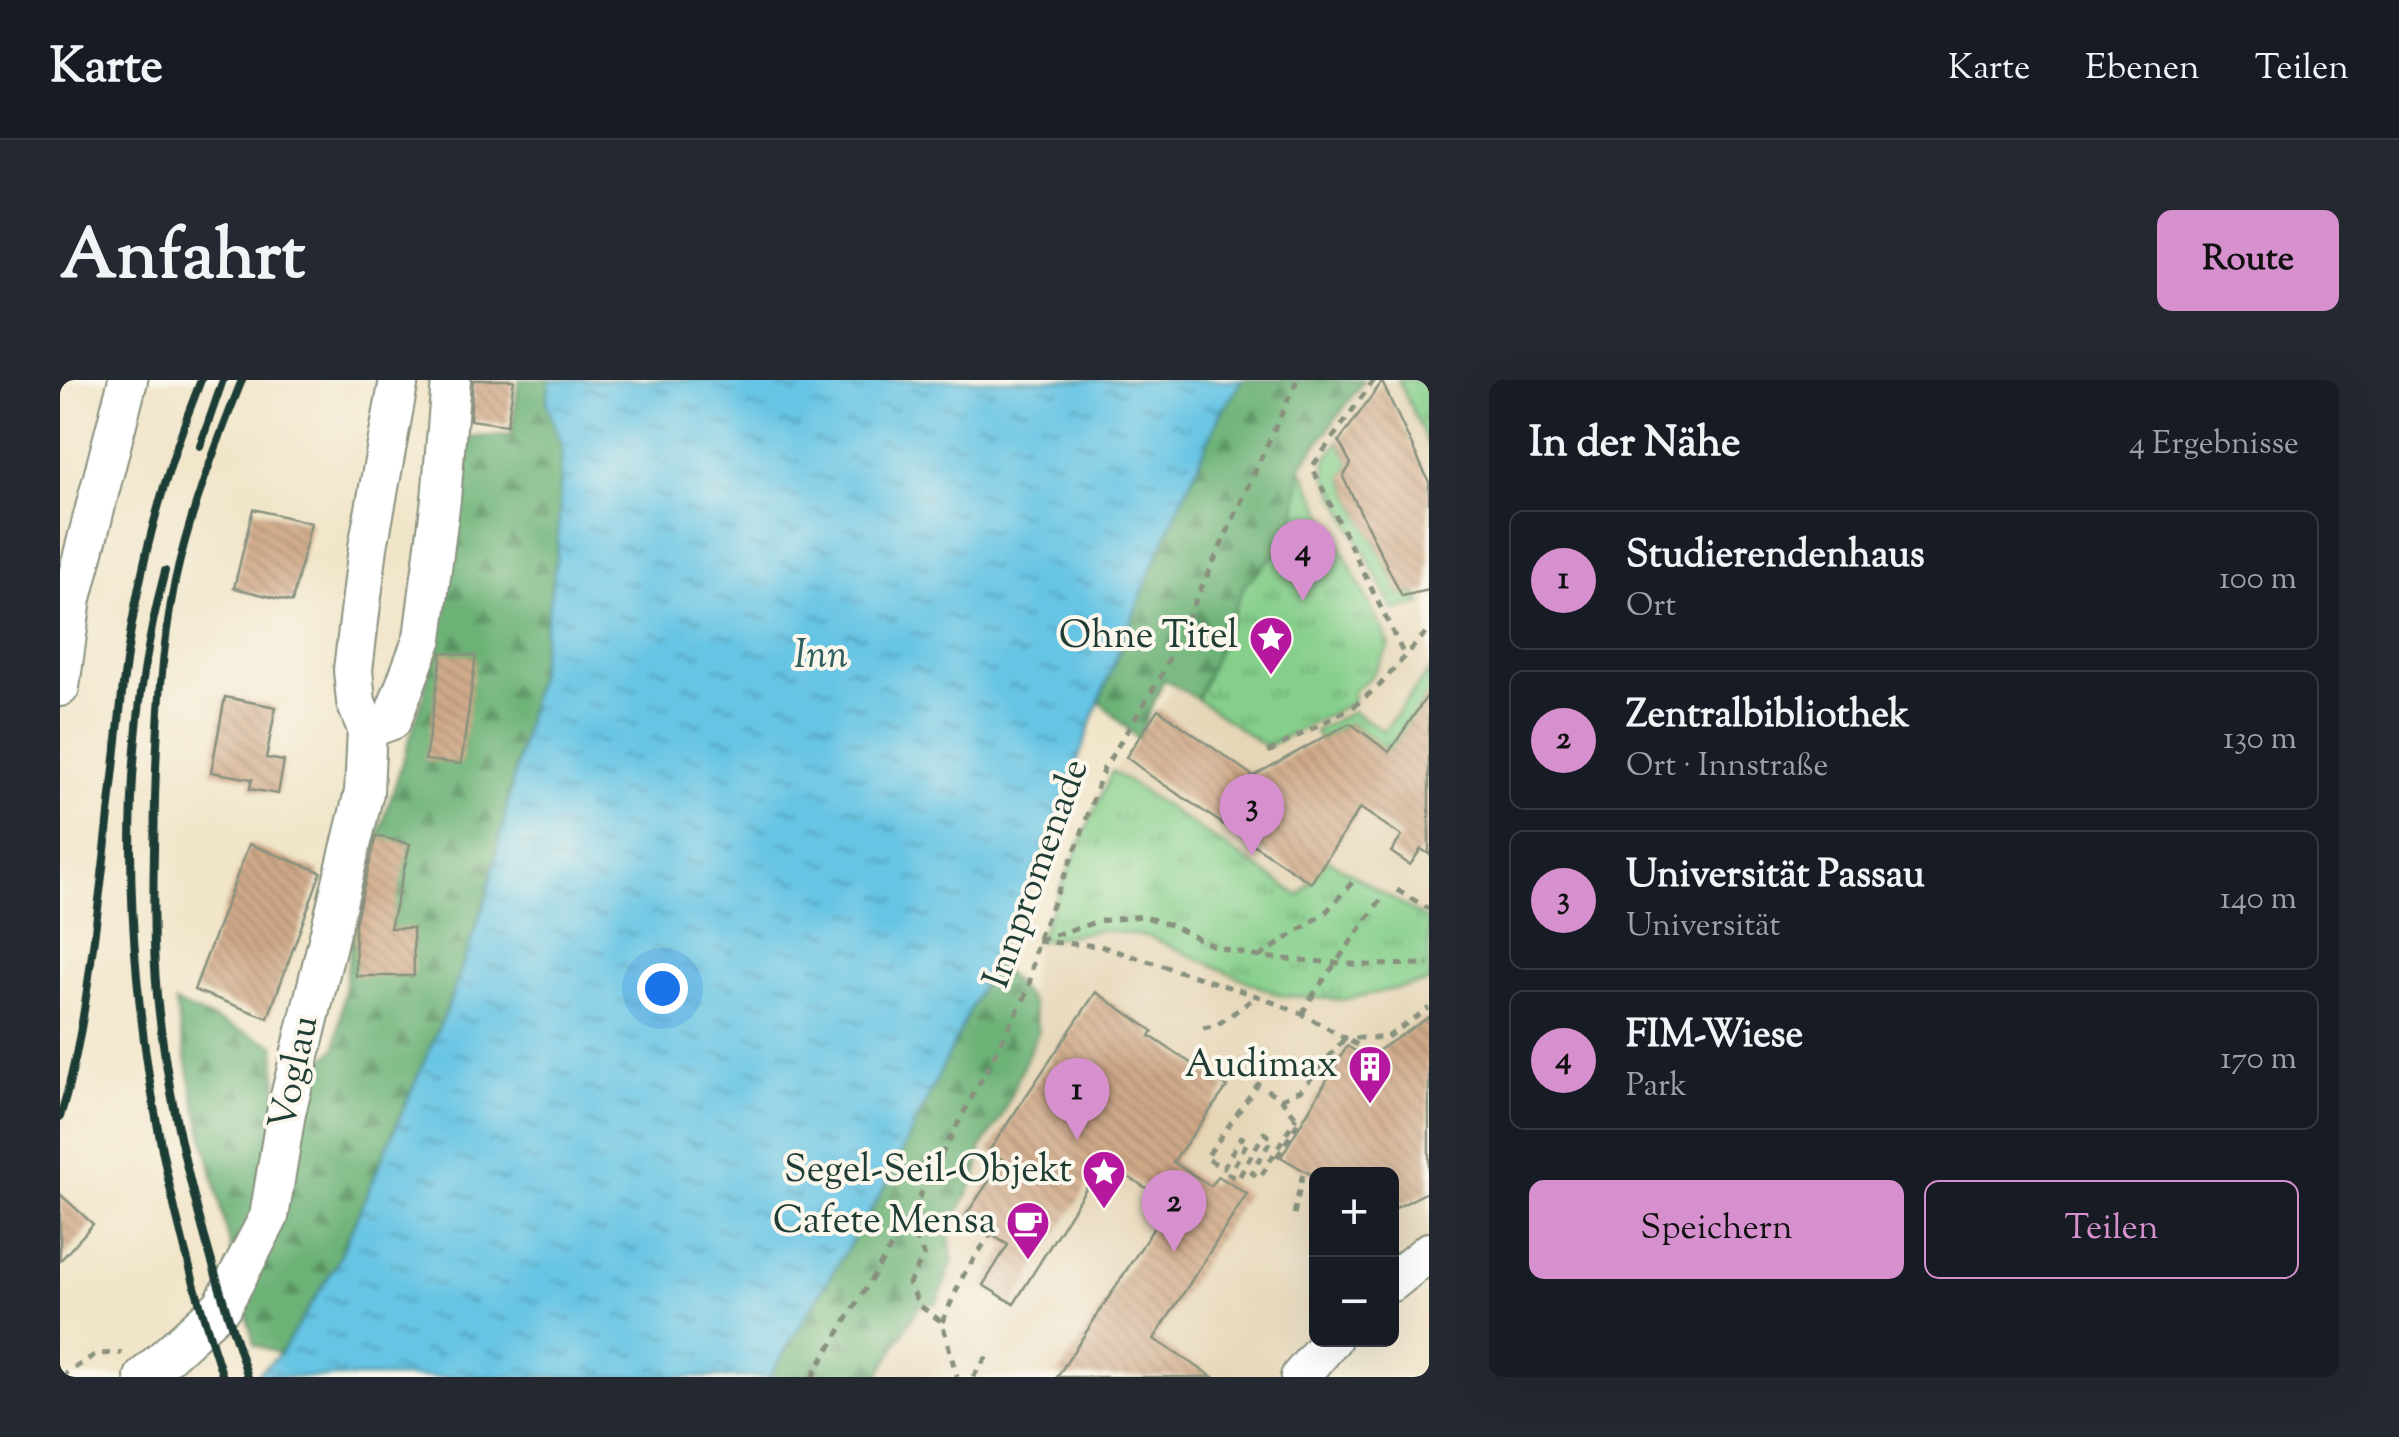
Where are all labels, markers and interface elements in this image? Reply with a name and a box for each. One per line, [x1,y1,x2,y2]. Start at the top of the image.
text: Karte [50,35,163,104]
text: Karte [1948,44,2030,95]
text: Ebenen [2085,44,2200,95]
text: Teilen [2255,44,2349,95]
text: Anfahrt [60,210,305,310]
button: Route [2157,210,2339,311]
text: In der Nähe [1529,415,1741,475]
text: 4 Ergebnisse [2129,422,2299,468]
pin: 4 [1270,518,1336,601]
text: Studierendenhaus [1626,530,1925,584]
text: 1 [1558,557,1569,603]
text: 100 m [2219,557,2297,603]
text: Ort [1626,584,1676,630]
place label: Ohne Titel [1059,611,1238,665]
place icon: Ohne Titel [1248,615,1294,676]
water label: Inn [794,629,848,686]
text: Zentralbibliothek [1626,690,1910,744]
text: 2 [1556,717,1571,763]
text: 130 m [2223,717,2297,763]
text: Ort · Innstraße [1626,744,1828,790]
street label: Innpromenade [972,752,1104,996]
pin: 3 [1220,774,1284,856]
text: Universität Passau [1626,850,1925,904]
text: 3 [1557,877,1570,923]
text: 140 m [2220,877,2297,923]
text: Universität [1626,904,1780,950]
your location [637,963,688,1014]
text: FIM-Wiese [1626,1010,1803,1064]
street label: Voglau [258,1011,334,1135]
text: 4 [1555,1037,1572,1083]
text: 170 m [2220,1037,2297,1083]
place label: Audimax [1185,1040,1338,1094]
building icon: Audimax [1347,1044,1393,1105]
pin: 1 [1044,1058,1110,1140]
text: Park [1626,1064,1687,1110]
place label: Segel-Seil-Objekt [784,1145,1072,1199]
place icon: Segel-Seil-Objekt [1081,1149,1127,1210]
map controls [1309,1167,1399,1347]
button: + [1309,1167,1399,1257]
pin: 2 [1142,1170,1206,1252]
button: Speichern [1529,1180,1904,1279]
button: Teilen [1924,1180,2299,1279]
place label: Cafete Mensa [773,1196,996,1250]
cafe icon: Cafete Mensa [1005,1200,1051,1261]
button: − [1309,1257,1399,1347]

